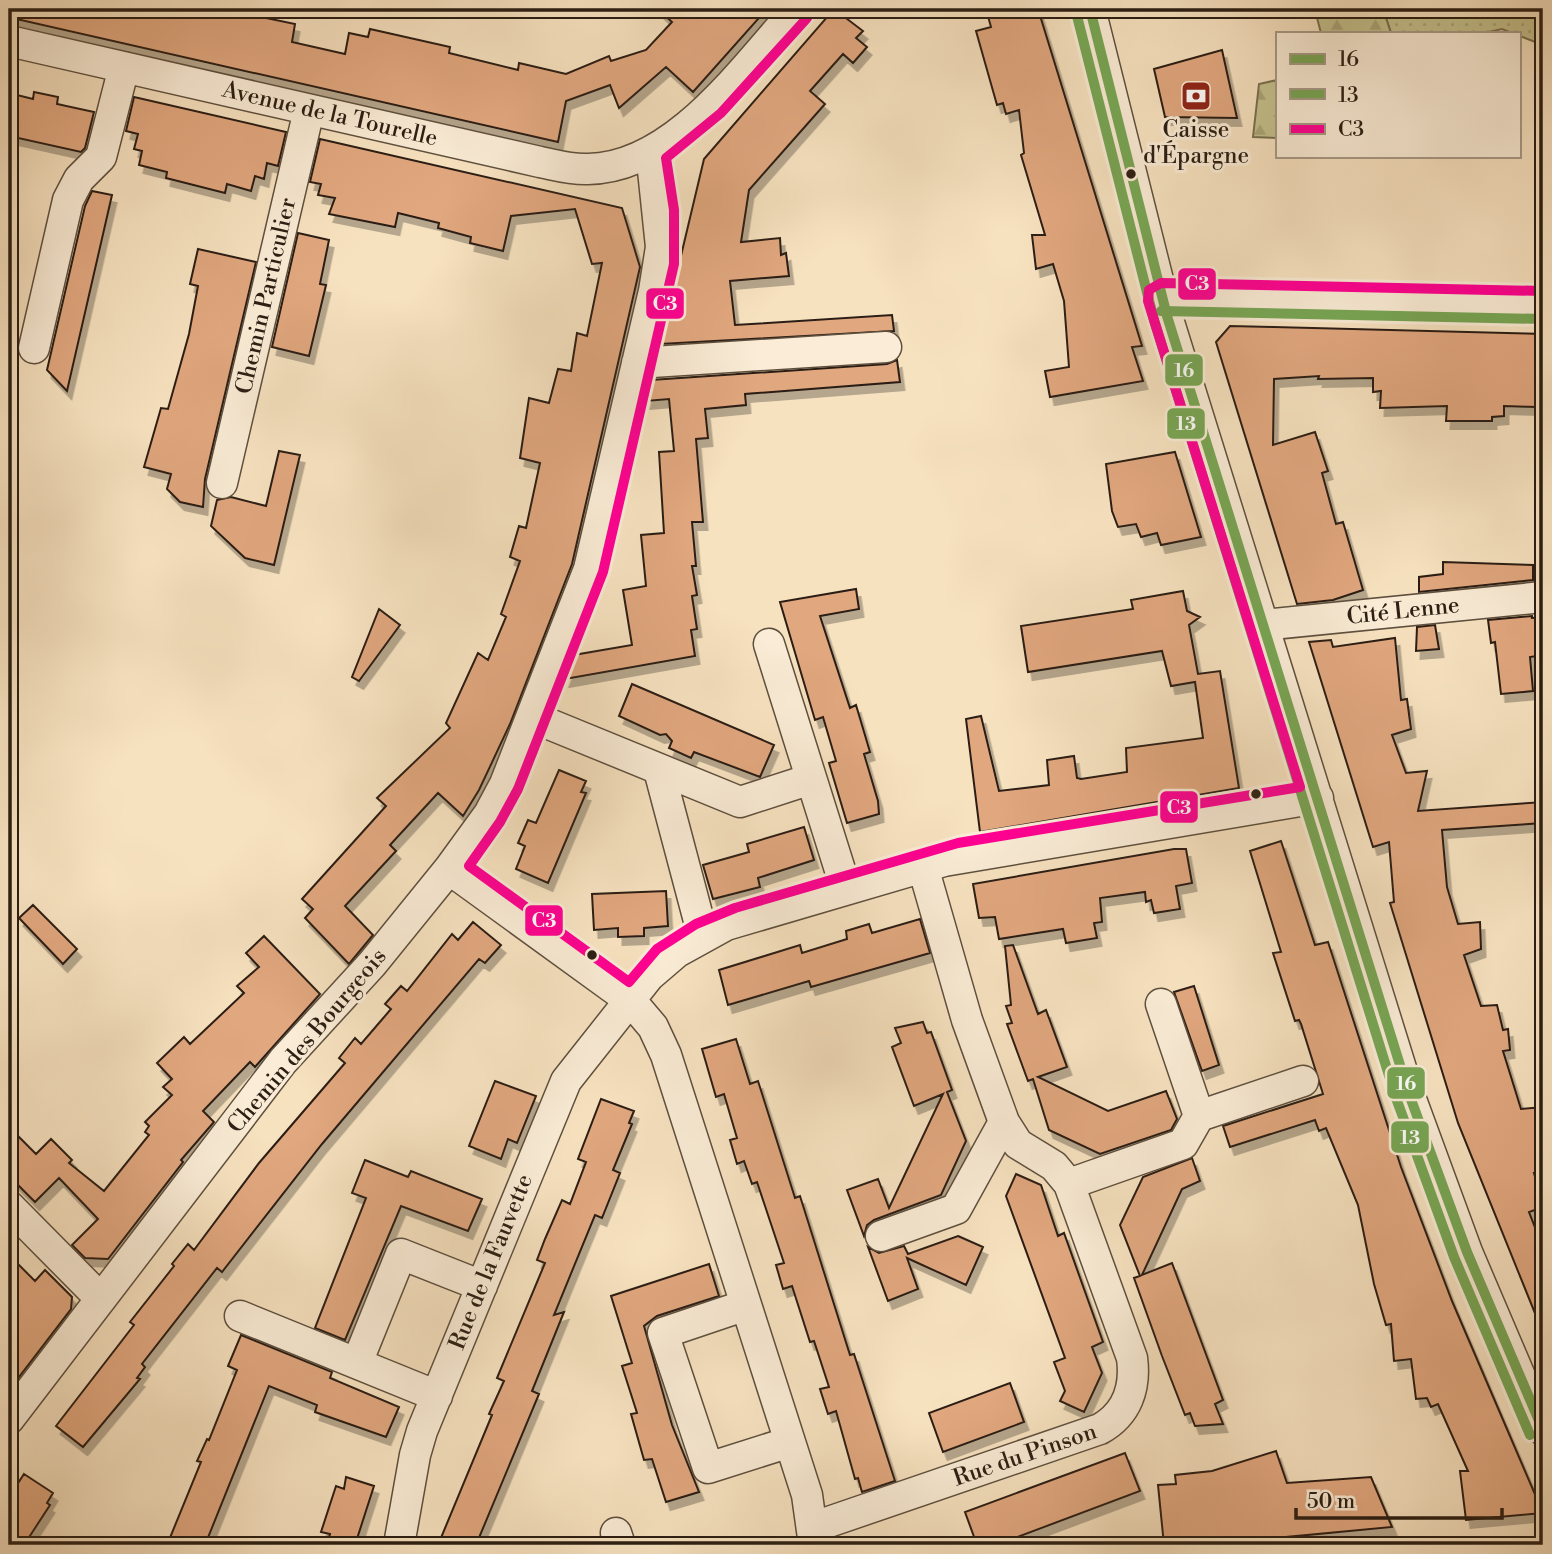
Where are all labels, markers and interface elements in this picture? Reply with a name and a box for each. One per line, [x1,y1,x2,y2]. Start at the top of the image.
legend [1276,32,1520,158]
text: 16 [1338,47,1359,73]
street label: Avenue de la Tourelle [219,75,440,152]
bank icon: Caisse d'Épargne [1179,79,1213,113]
text: 13 [1338,83,1359,109]
place label: Caisse d'Épargne [1143,116,1249,170]
text: C3 [1338,117,1364,143]
unlabelled marker [1124,167,1138,181]
street label: Chemin Particulier [230,195,302,397]
line badge: C3 [1177,267,1217,301]
text: C3 [1185,272,1209,296]
line badge: C3 [645,287,685,320]
text: C3 [653,292,677,316]
line badge: 16 [1164,353,1204,387]
text: 16 [1174,359,1194,383]
line badge: 13 [1166,407,1206,440]
text: 13 [1176,412,1196,436]
street label: Cité Lenne [1345,591,1461,631]
unlabelled marker [1249,787,1263,801]
line badge: C3 [1159,790,1199,824]
text: C3 [1167,796,1191,820]
line badge: C3 [524,904,564,937]
text: C3 [532,909,556,933]
street label: Chemin des Bourgeois [222,943,392,1139]
unlabelled marker [585,948,599,962]
line badge: 16 [1386,1066,1426,1100]
text: 16 [1396,1072,1416,1096]
line badge: 13 [1390,1120,1430,1154]
text: 13 [1400,1126,1420,1150]
street label: Rue de la Fauvette [443,1170,539,1354]
street label: Rue du Pinson [950,1417,1101,1493]
scale bar [1296,1477,1503,1521]
text: 50 m [1307,1489,1355,1515]

